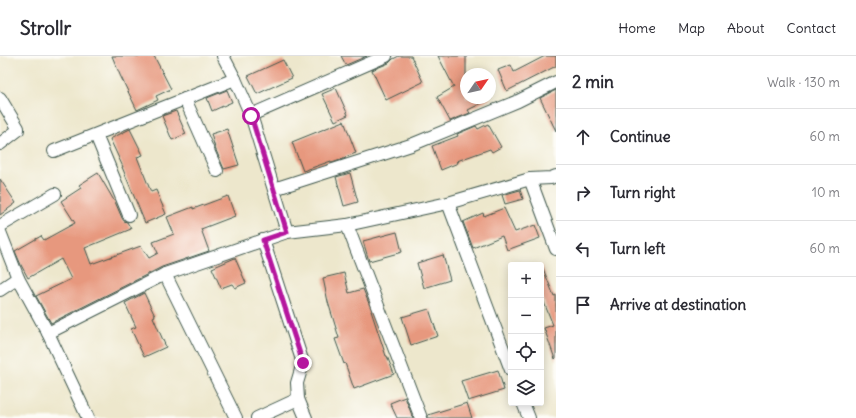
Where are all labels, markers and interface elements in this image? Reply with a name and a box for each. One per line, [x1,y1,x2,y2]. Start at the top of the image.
text: Strollr [20,16,71,40]
text: Home [618,19,656,37]
text: Map [678,19,705,37]
text: About [727,19,765,37]
text: Contact [787,19,836,37]
north arrow [460,68,496,104]
text: 2 min [572,71,614,93]
text: Walk · 130 m [767,74,840,91]
route start [242,107,260,125]
icon: ahead [572,126,594,148]
text: Continue [610,127,671,146]
text: 60 m [809,128,840,145]
icon: right [572,182,594,204]
text: Turn right [610,183,675,202]
text: 10 m [812,184,840,201]
icon: left [572,238,594,260]
text: Turn left [610,239,665,258]
text: 60 m [809,240,840,257]
map controls [508,262,544,406]
button: + [508,262,544,298]
icon: arrive [572,294,594,316]
text: Arrive at destination [610,295,746,314]
button: − [508,298,544,334]
button: locate [508,334,544,370]
route end [294,354,312,372]
button: layers [508,370,544,406]

